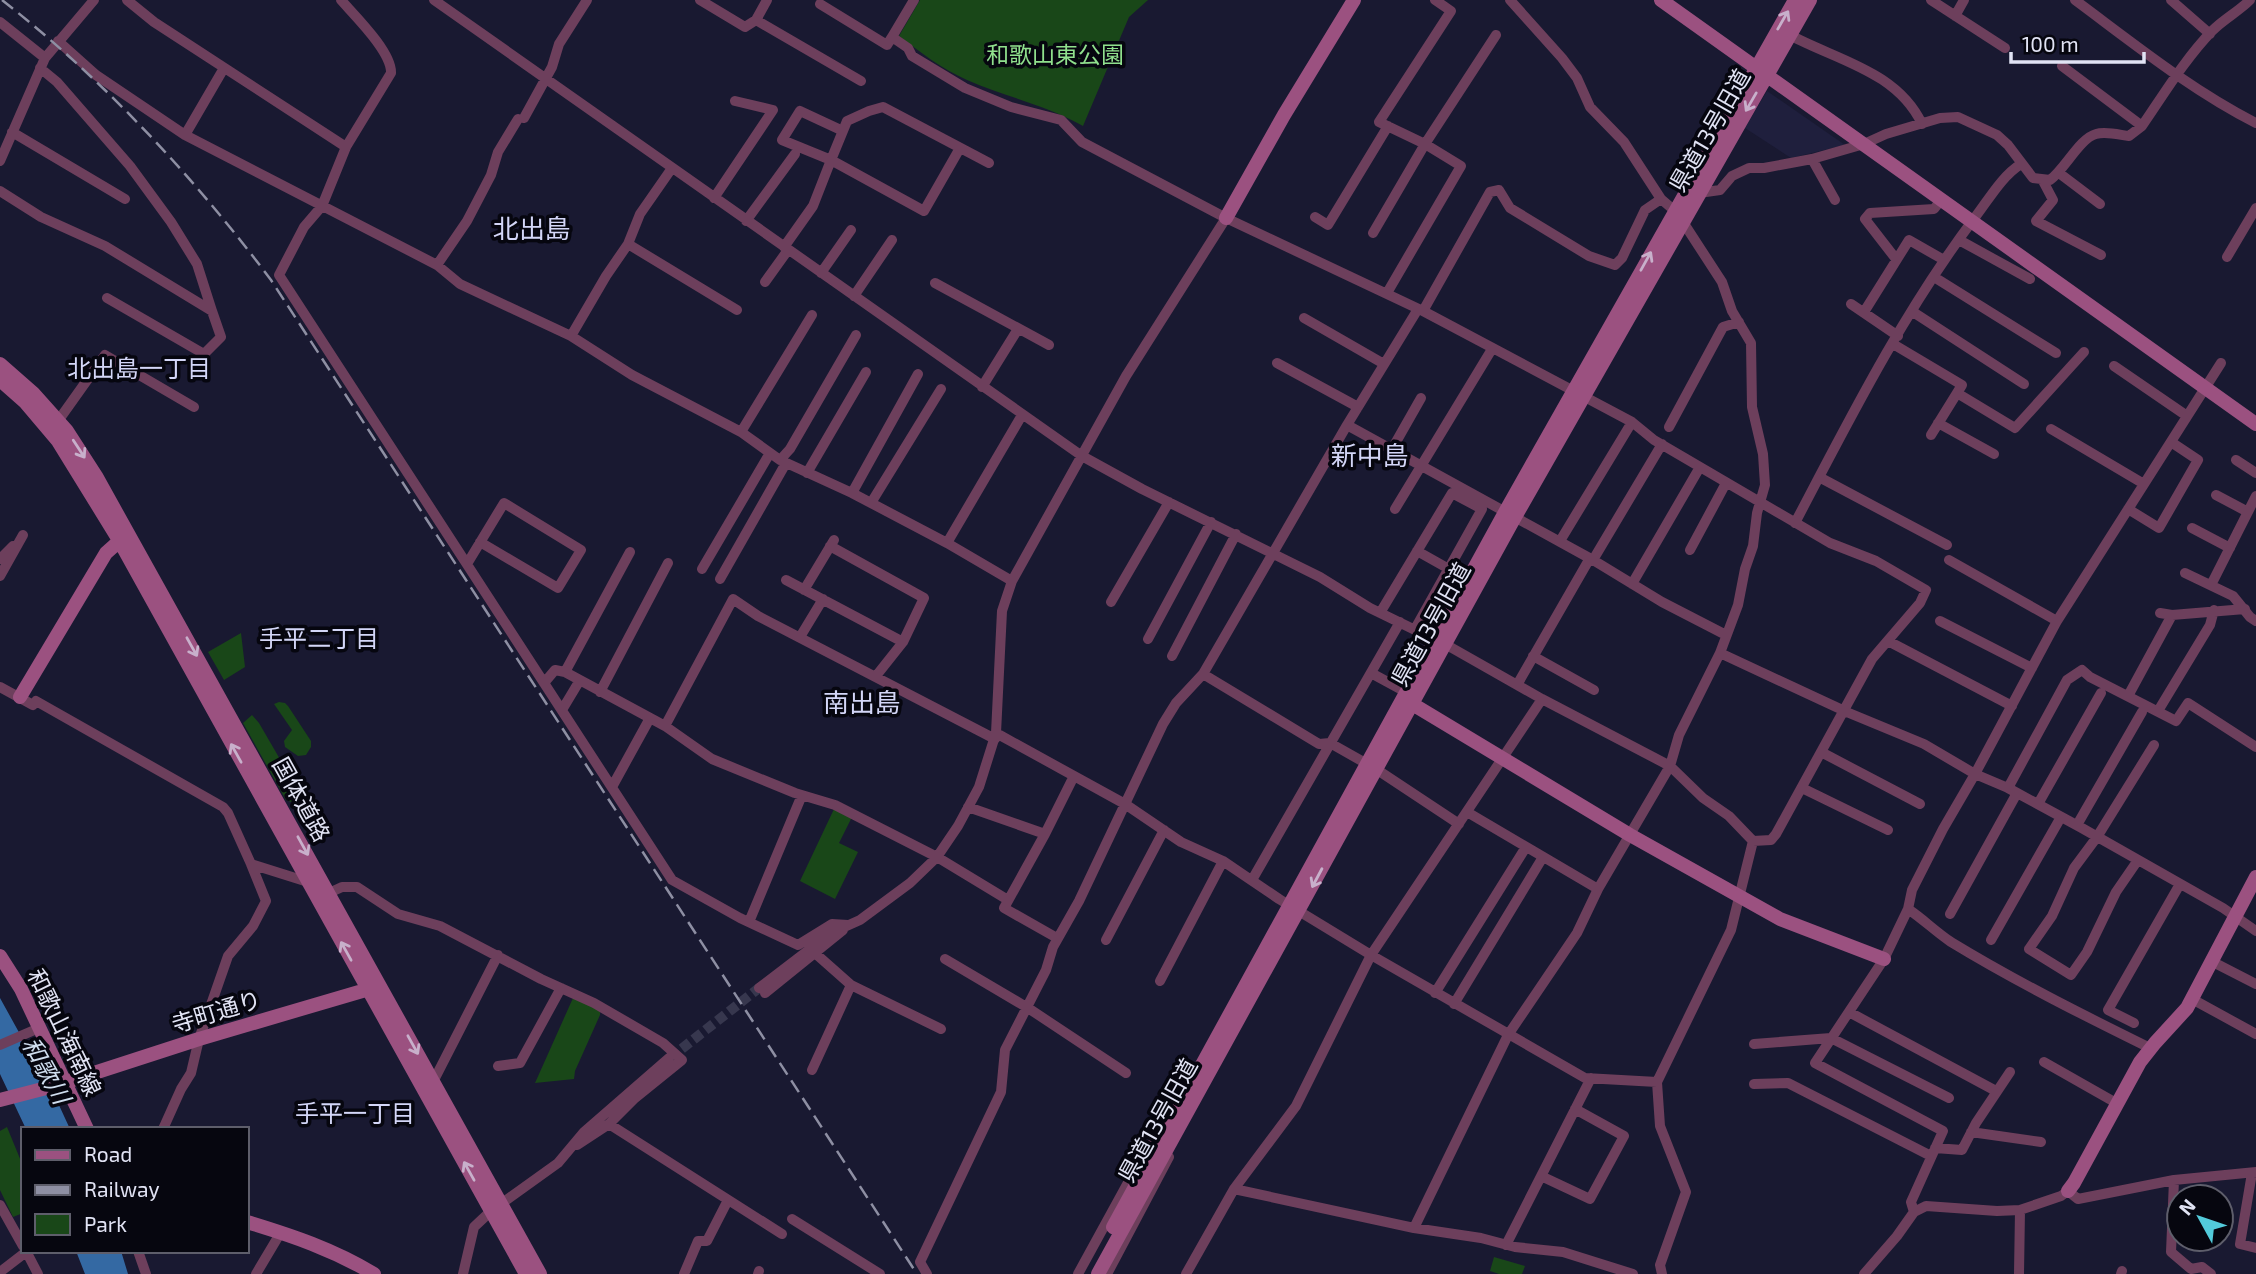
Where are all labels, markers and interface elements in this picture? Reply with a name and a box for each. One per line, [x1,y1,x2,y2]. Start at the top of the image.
one-way arrow [1776,11,1790,31]
scale bar [2011,21,2144,65]
text: 100 m [2022,31,2079,56]
park label: 和歌山東公園 [986,40,1124,68]
street label: 県道13号旧道 [1663,64,1755,196]
one-way arrow [1744,91,1758,111]
district label: 北出島 [493,212,571,243]
one-way arrow [1640,251,1654,272]
district label: 北出島一丁目 [67,353,211,382]
one-way arrow [72,439,86,459]
district label: 新中島 [1331,439,1409,470]
street label: 県道13号旧道 [1385,557,1475,691]
district label: 手平二丁目 [259,623,379,652]
one-way arrow [185,636,199,656]
district label: 南出島 [823,686,901,717]
one-way arrow [228,743,242,763]
street label: 国体道路 [267,752,337,846]
one-way arrow [296,835,310,855]
one-way arrow [1310,867,1324,887]
one-way arrow [339,942,353,962]
street label: 和歌山海南線 [22,964,108,1100]
street label: 寺町通り [168,984,264,1038]
water label: 和歌川 [17,1031,79,1111]
one-way arrow [406,1034,420,1054]
street label: 県道13号旧道 [1112,1053,1202,1187]
district label: 手平一丁目 [295,1098,415,1127]
legend [21,1127,248,1253]
text: Road [84,1141,132,1166]
one-way arrow [462,1162,476,1182]
text: Railway [84,1176,160,1201]
north arrow [2165,1183,2235,1253]
text: N [2173,1194,2200,1219]
text: Park [84,1211,127,1236]

